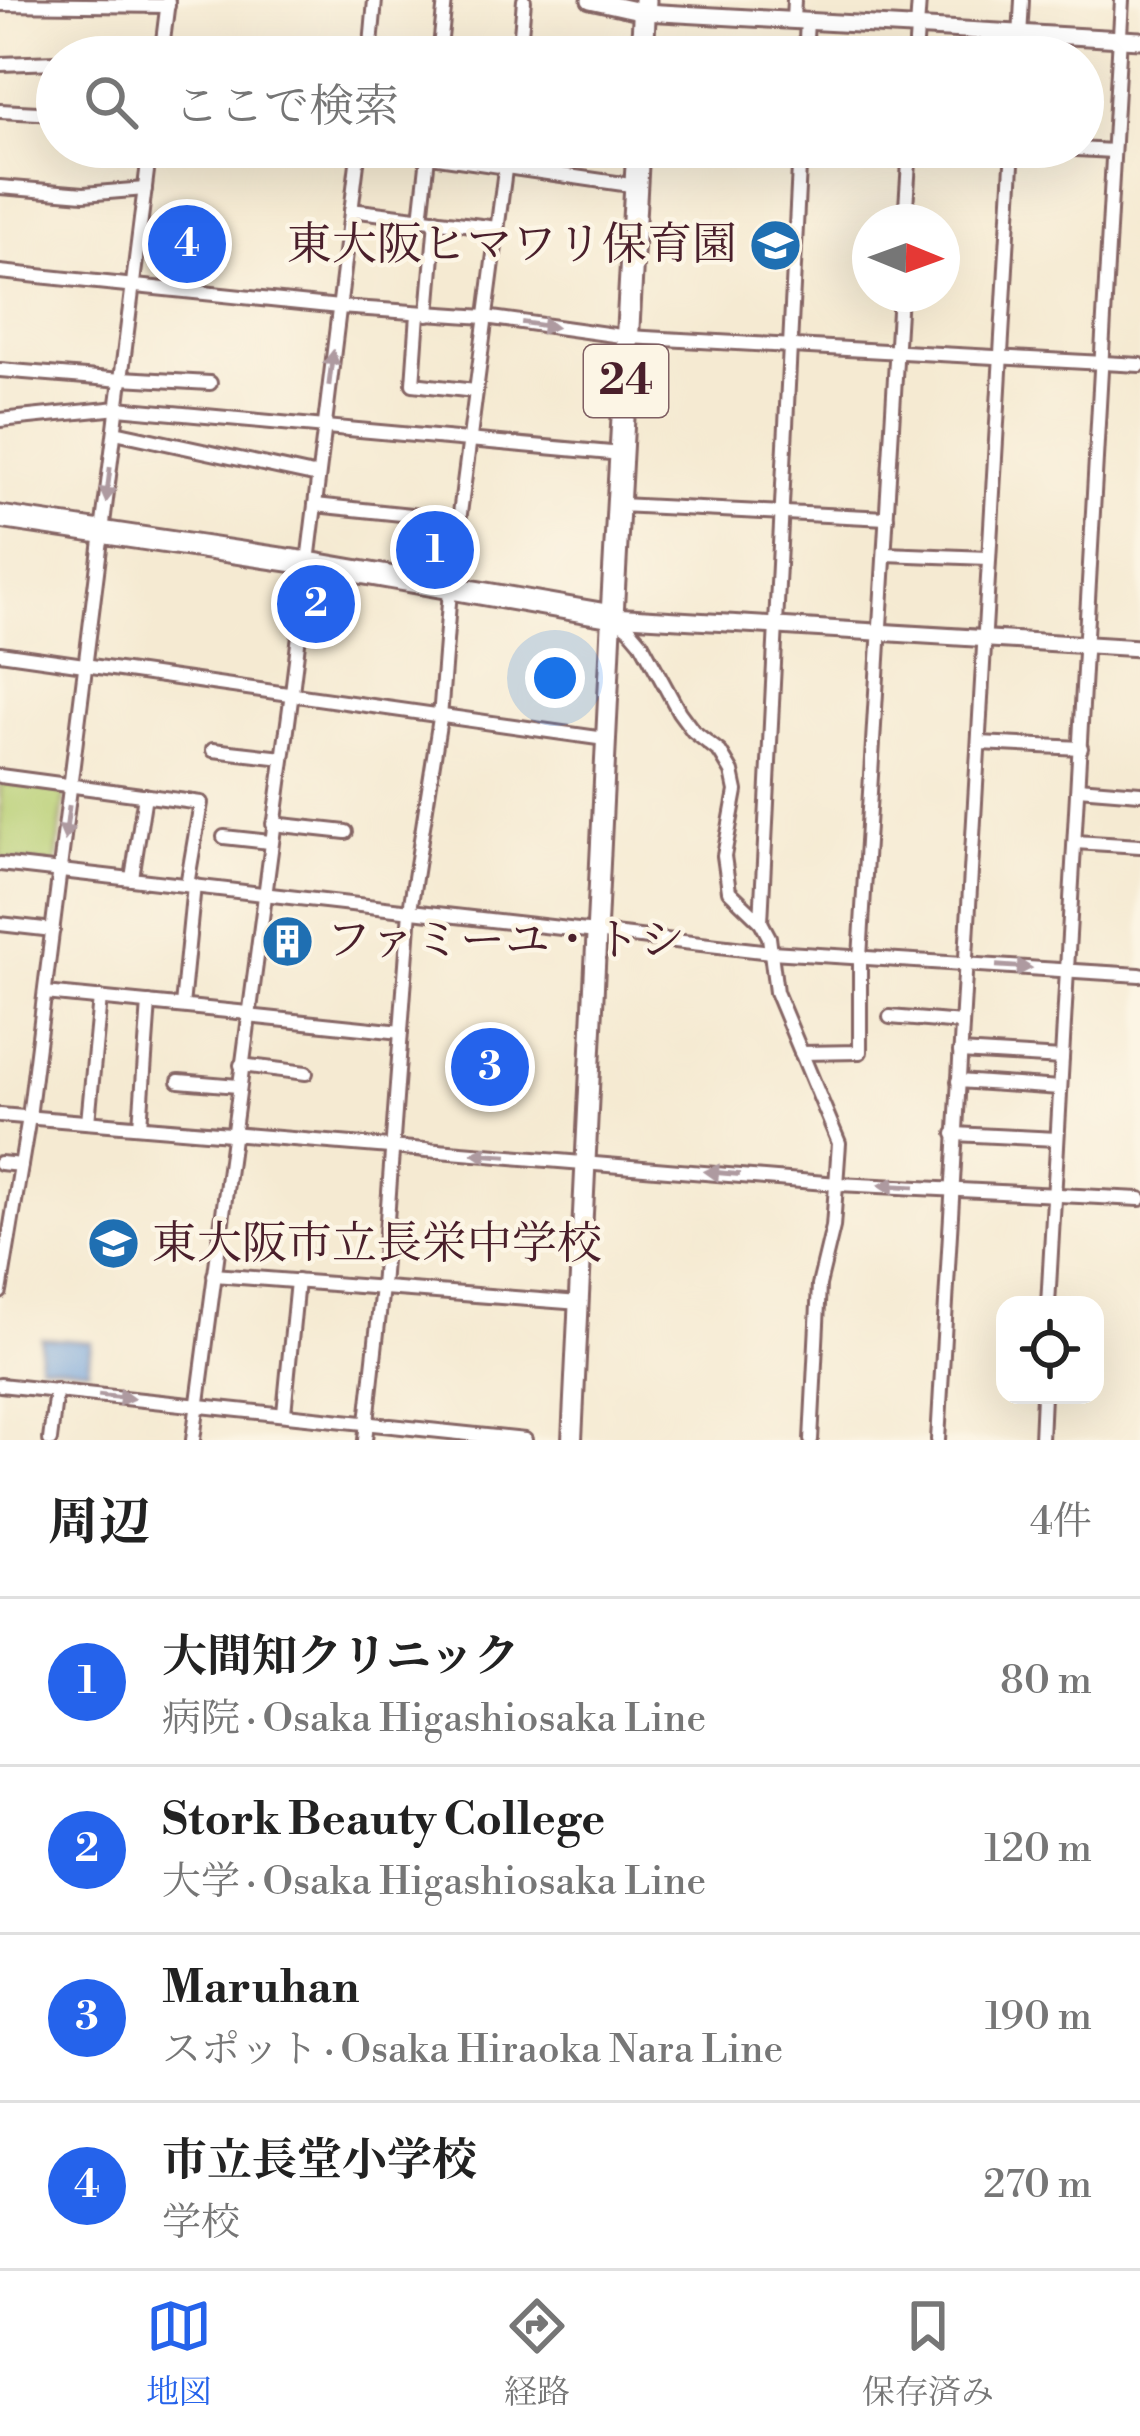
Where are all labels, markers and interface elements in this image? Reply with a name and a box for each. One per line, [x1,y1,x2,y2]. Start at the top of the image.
search box [36,36,1104,168]
icon: search [78,69,144,135]
text: ここで検索 [174,79,399,136]
pin: 4 [148,199,226,289]
north arrow [852,204,960,312]
place label: 東大阪ヒマワリ保育園 [287,217,737,274]
school or university icon: 東大阪ヒマワリ保育園 [748,217,804,273]
one-way arrow [521,316,558,335]
road number: 24 [584,345,668,417]
one-way arrow [322,348,341,386]
one-way arrow [98,467,117,505]
pin: 1 [396,505,474,595]
pin: 2 [277,559,355,649]
your location [525,648,585,708]
one-way arrow [57,805,76,842]
building icon: ファミーユ・トシ [259,913,315,969]
place label: ファミーユ・トシ [326,913,685,970]
one-way arrow [996,958,1034,977]
pin: 3 [451,1022,529,1112]
one-way arrow [471,1145,508,1164]
one-way arrow [703,1164,740,1183]
one-way arrow [878,1177,915,1196]
school or university icon: 東大阪市立長栄中学校 [85,1216,141,1272]
place label: 東大阪市立長栄中学校 [152,1216,602,1273]
map controls [996,1296,1104,1404]
button: locate [996,1296,1104,1404]
one-way arrow [98,1387,136,1406]
text: 周辺 [48,1492,150,1556]
text: 4件 [1030,1498,1092,1547]
text: 大間知クリニック [162,1629,519,1686]
text: 1 [78,1657,96,1706]
text: 80 m [1000,1657,1092,1706]
text: 病院 · Osaka Higashiosaka Line [162,1695,706,1744]
text: Stork Beauty College [162,1792,605,1849]
text: 2 [75,1825,99,1874]
text: 120 m [984,1825,1092,1874]
text: 大学 · Osaka Higashiosaka Line [162,1858,706,1907]
text: Maruhan [162,1960,359,2017]
text: 3 [75,1993,99,2042]
text: 190 m [985,1993,1092,2042]
text: スポット · Osaka Hiraoka Nara Line [162,2026,783,2075]
text: 市立長堂小学校 [162,2133,477,2190]
text: 4 [74,2161,100,2210]
text: 270 m [983,2161,1092,2210]
text: 学校 [162,2199,240,2248]
tab: 地図 [146,2293,212,2414]
tab: 経路 [504,2293,570,2414]
tab: 保存済み [862,2293,994,2414]

